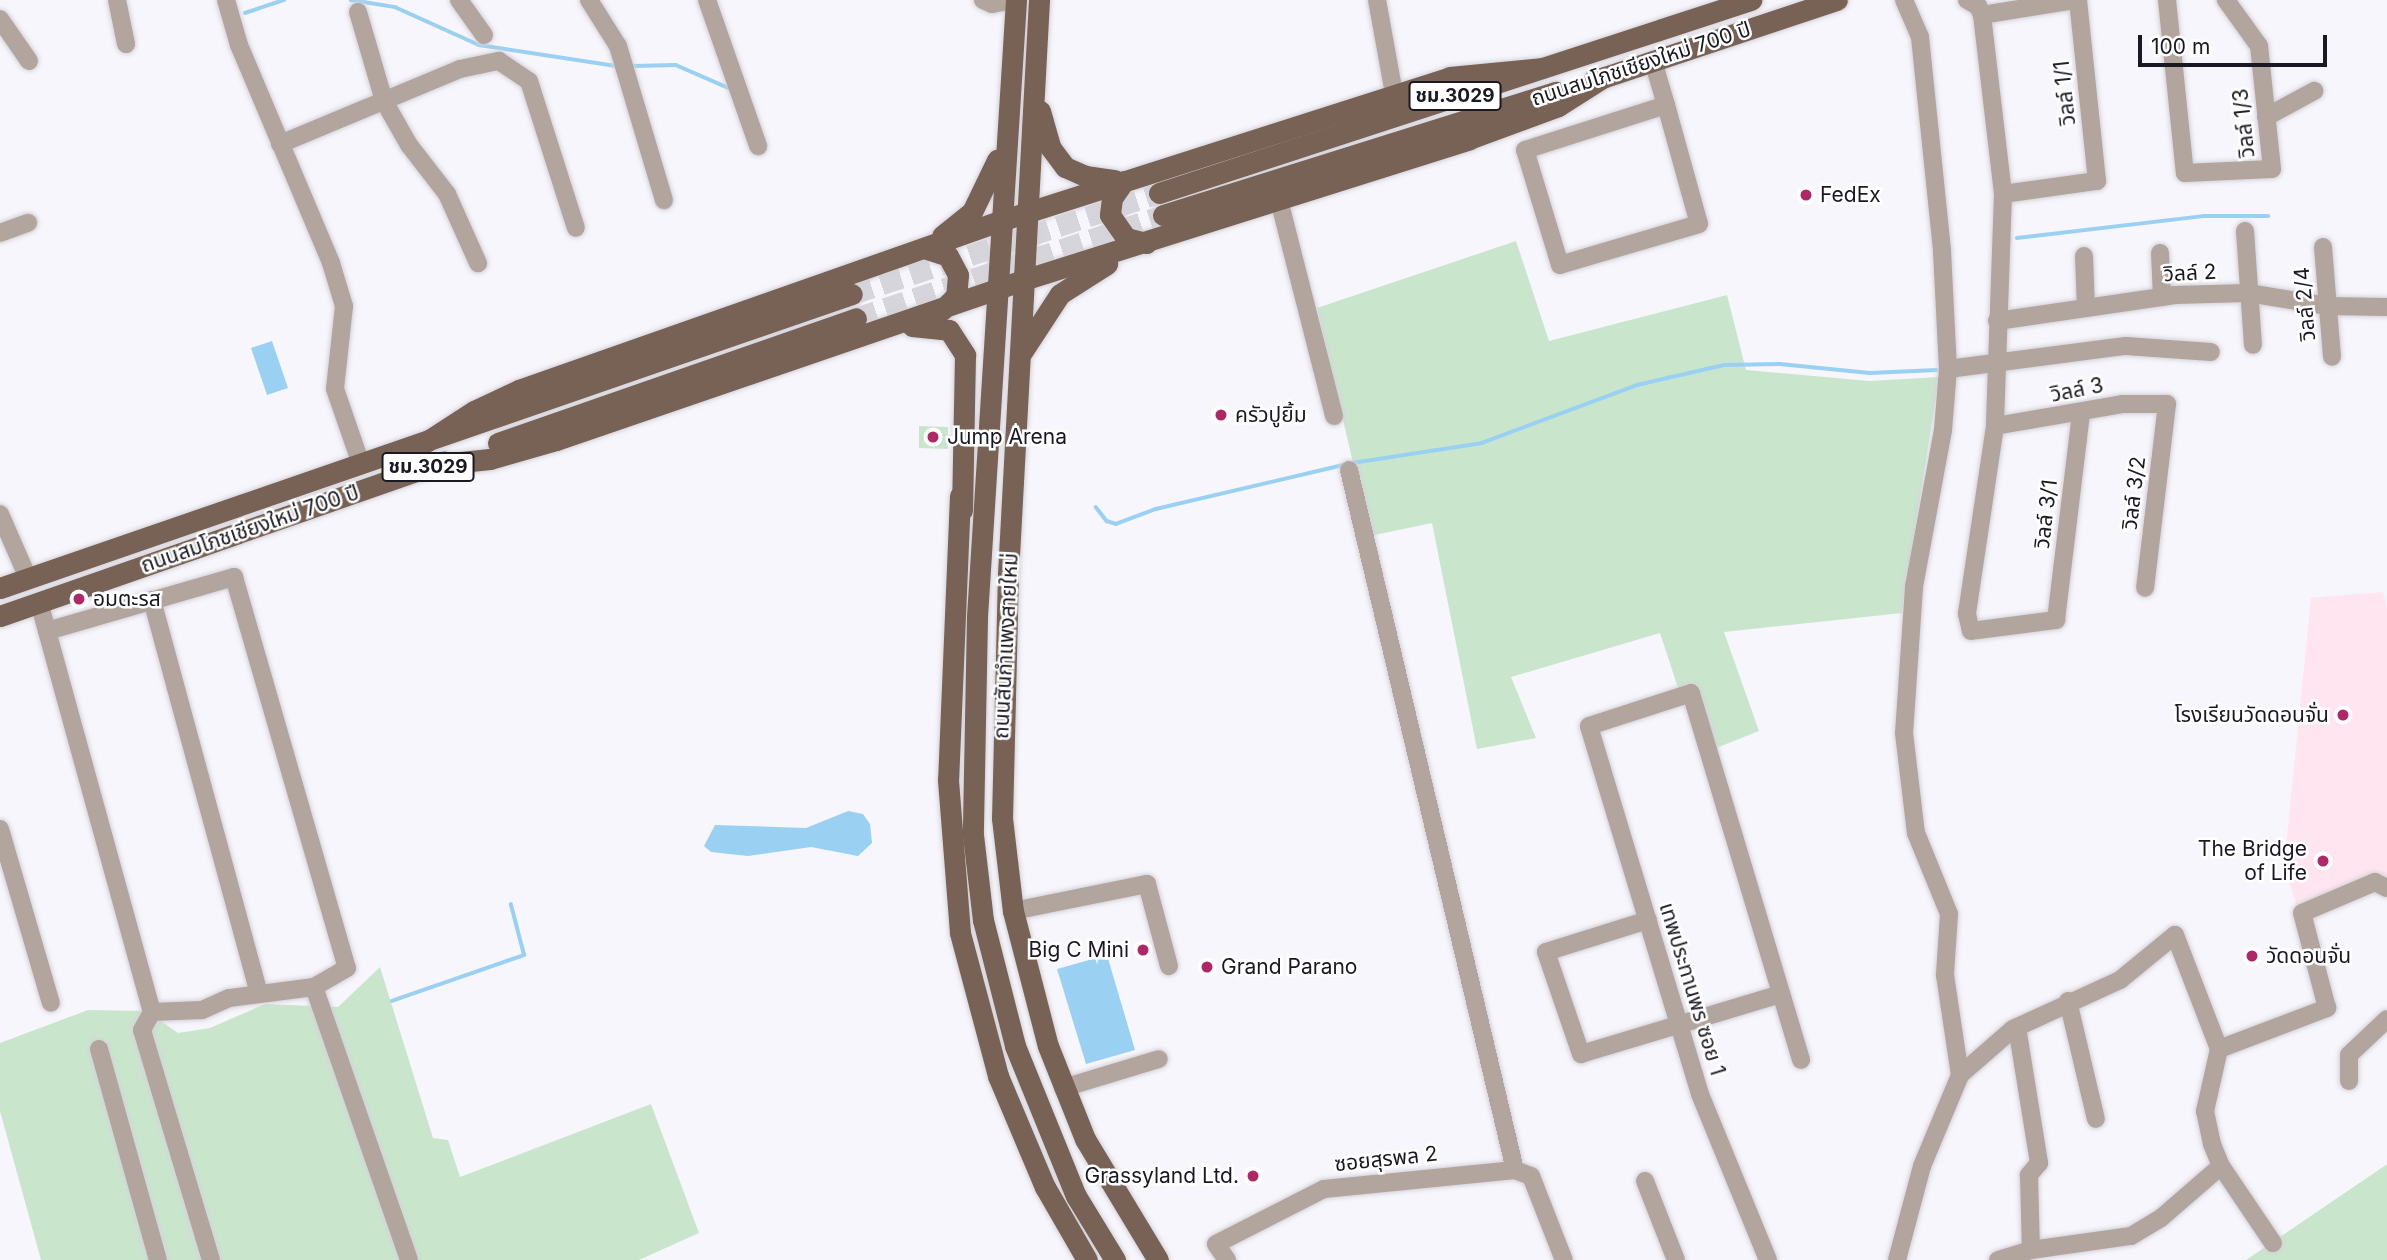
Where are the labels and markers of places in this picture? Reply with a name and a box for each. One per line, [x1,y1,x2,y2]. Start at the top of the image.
place label: FedEx [1820,182,1881,208]
marker: FedEx [1798,187,1814,203]
place label: ครัวปูยิ้ม [1235,402,1307,428]
marker: ครัวปูยิ้ม [1213,407,1229,423]
place label: Jump Arena [947,424,1067,450]
marker: Jump Arena [925,429,941,445]
place label: อมตะรส [93,586,161,612]
marker: อมตะรส [71,591,87,607]
place label: โรงเรียนวัดดอนจั่น [2174,702,2329,728]
marker: โรงเรียนวัดดอนจั่น [2335,707,2351,723]
place label: The Bridge of Life [2198,836,2307,886]
marker: The Bridge of Life [2313,851,2333,871]
place label: Big C Mini [1029,937,1129,963]
marker: Big C Mini [1135,942,1151,958]
place label: วัดดอนจั่น [2266,943,2351,969]
marker: วัดดอนจั่น [2244,948,2260,964]
place label: Grand Parano [1221,954,1357,980]
marker: Grand Parano [1199,959,1215,975]
place label: Grassyland Ltd. [1085,1163,1239,1189]
marker: Grassyland Ltd. [1245,1168,1261,1184]

